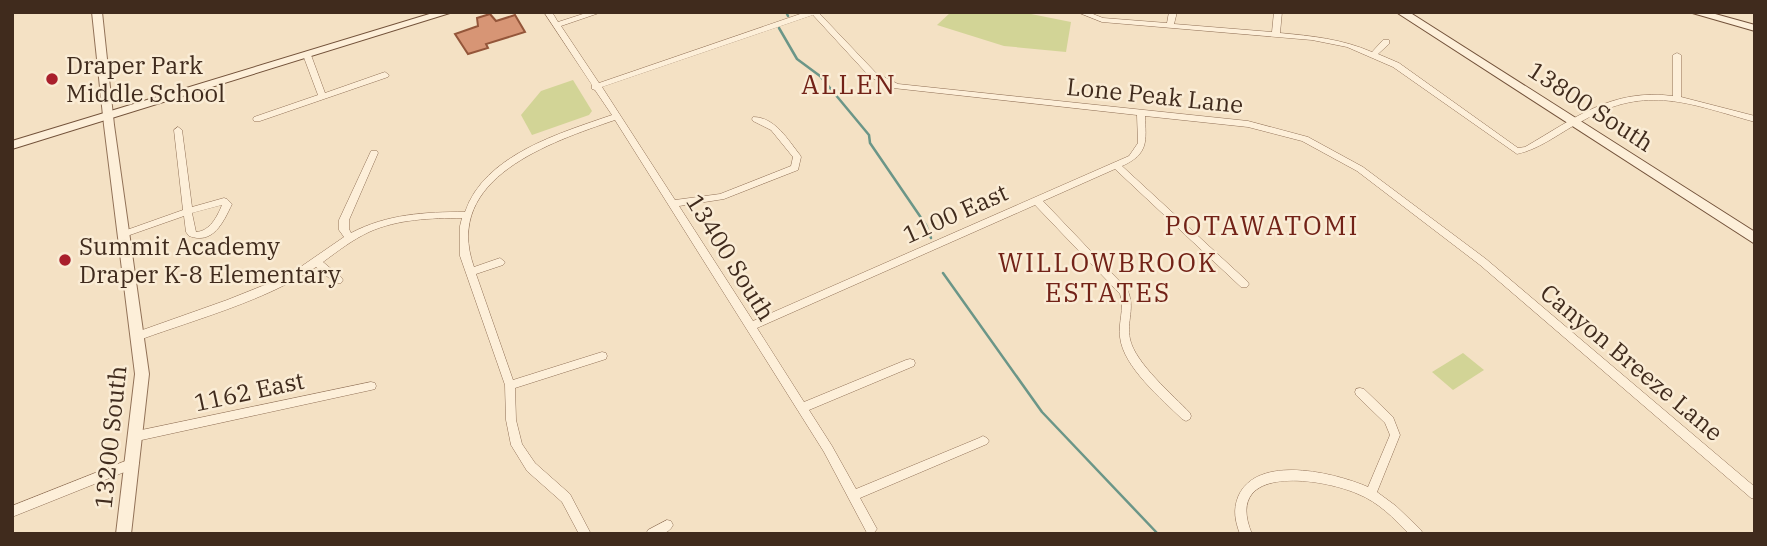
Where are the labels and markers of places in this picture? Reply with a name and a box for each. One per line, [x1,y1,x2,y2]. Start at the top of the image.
place label: Draper Park Middle School [66,49,225,109]
marker: Draper Park Middle School [44,71,60,87]
place label: Summit Academy Draper K-8 Elementary [79,230,341,290]
marker: Summit Academy Draper K-8 Elementary [57,252,73,268]

